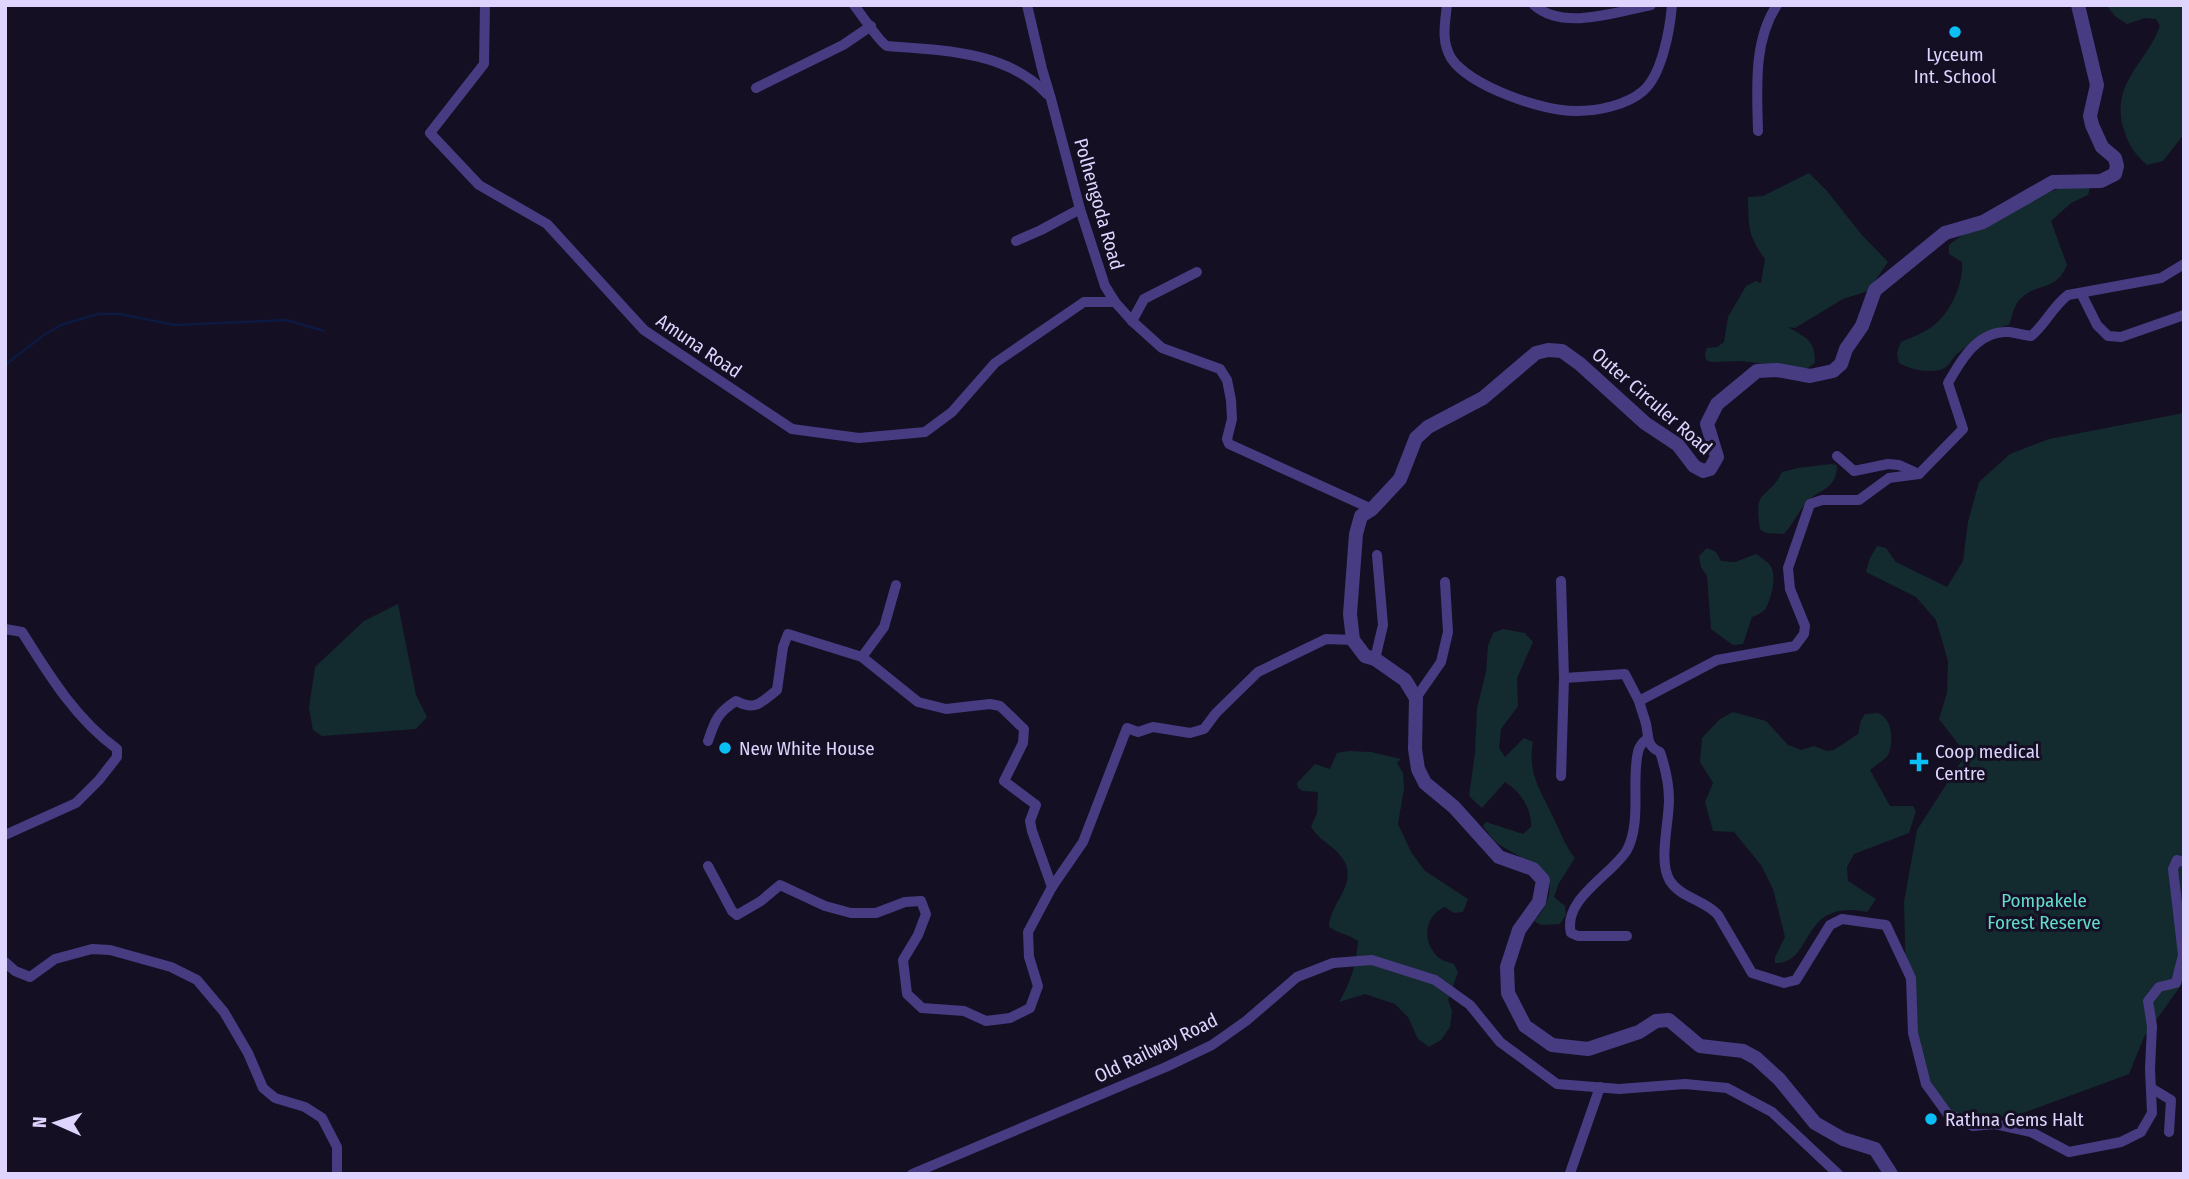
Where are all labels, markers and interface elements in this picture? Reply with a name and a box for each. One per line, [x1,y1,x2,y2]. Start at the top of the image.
marker: Lyceum Int. School [1947,24,1963,40]
place label: Lyceum Int. School [1914,43,1996,88]
street label: Polhengoda Road [1069,136,1129,272]
street label: Amuna Road [652,309,746,383]
street label: Outer Circuler Road [1587,343,1717,459]
place label: New White House [739,737,875,760]
marker: New White House [717,740,733,756]
place label: Coop medical Centre [1935,740,2040,785]
marker: Coop medical Centre [1909,752,1929,772]
park label: Pompakele Forest Reserve [1987,889,2101,934]
street label: Old Railway Road [1091,1008,1221,1088]
north arrow [21,1088,91,1158]
place label: Rathna Gems Halt [1945,1108,2085,1131]
marker: Rathna Gems Halt [1923,1111,1939,1127]
text: N [28,1116,51,1128]

